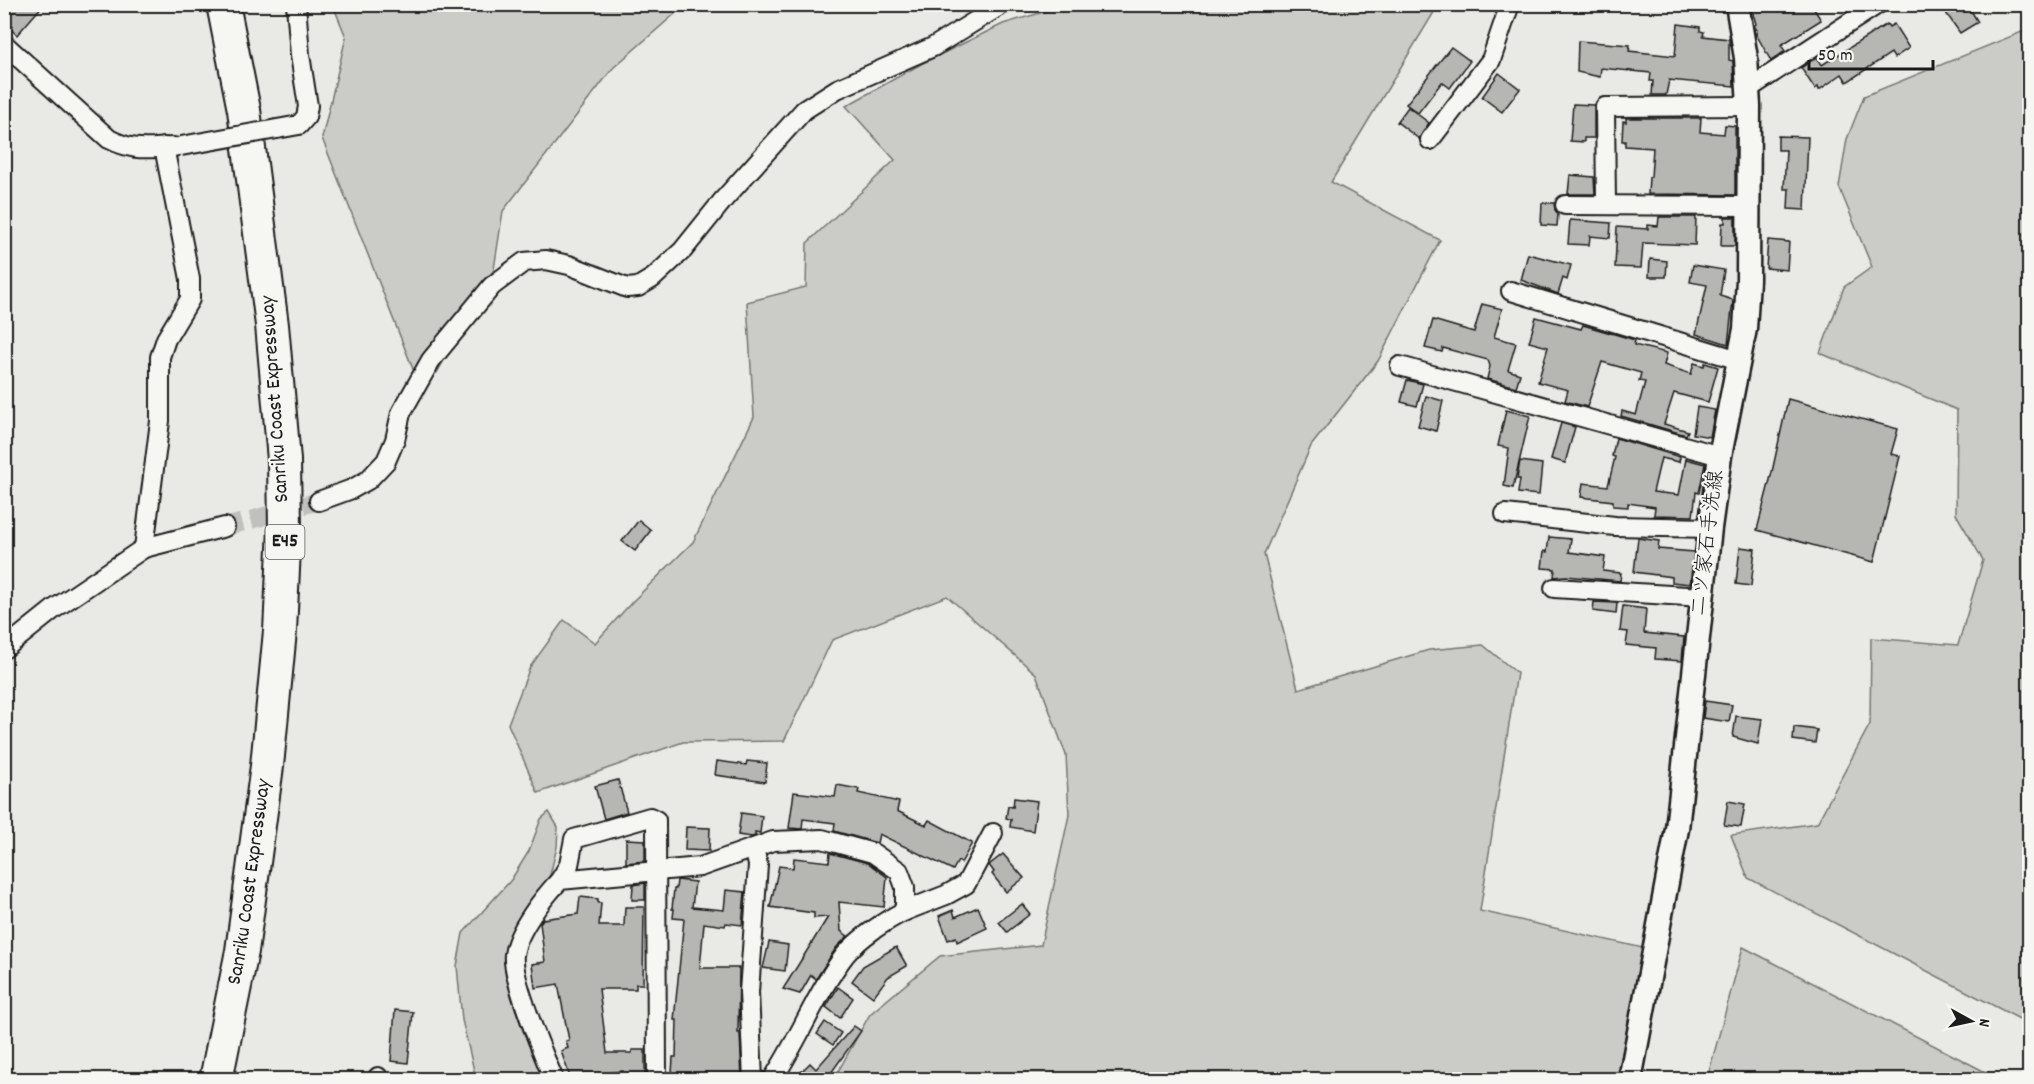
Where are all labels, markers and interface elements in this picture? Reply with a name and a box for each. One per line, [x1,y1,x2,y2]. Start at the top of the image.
scale bar [1809,33,1934,71]
text: 50 m [1818,44,1853,69]
street label: Sanriku Coast Expressway [254,294,298,504]
street label: 二ツ家石手洗線 [1685,468,1733,618]
road number: E45 [266,525,304,559]
street label: Sanriku Coast Expressway [220,777,280,988]
north arrow [1941,991,2001,1051]
text: N [1971,1017,1995,1028]

